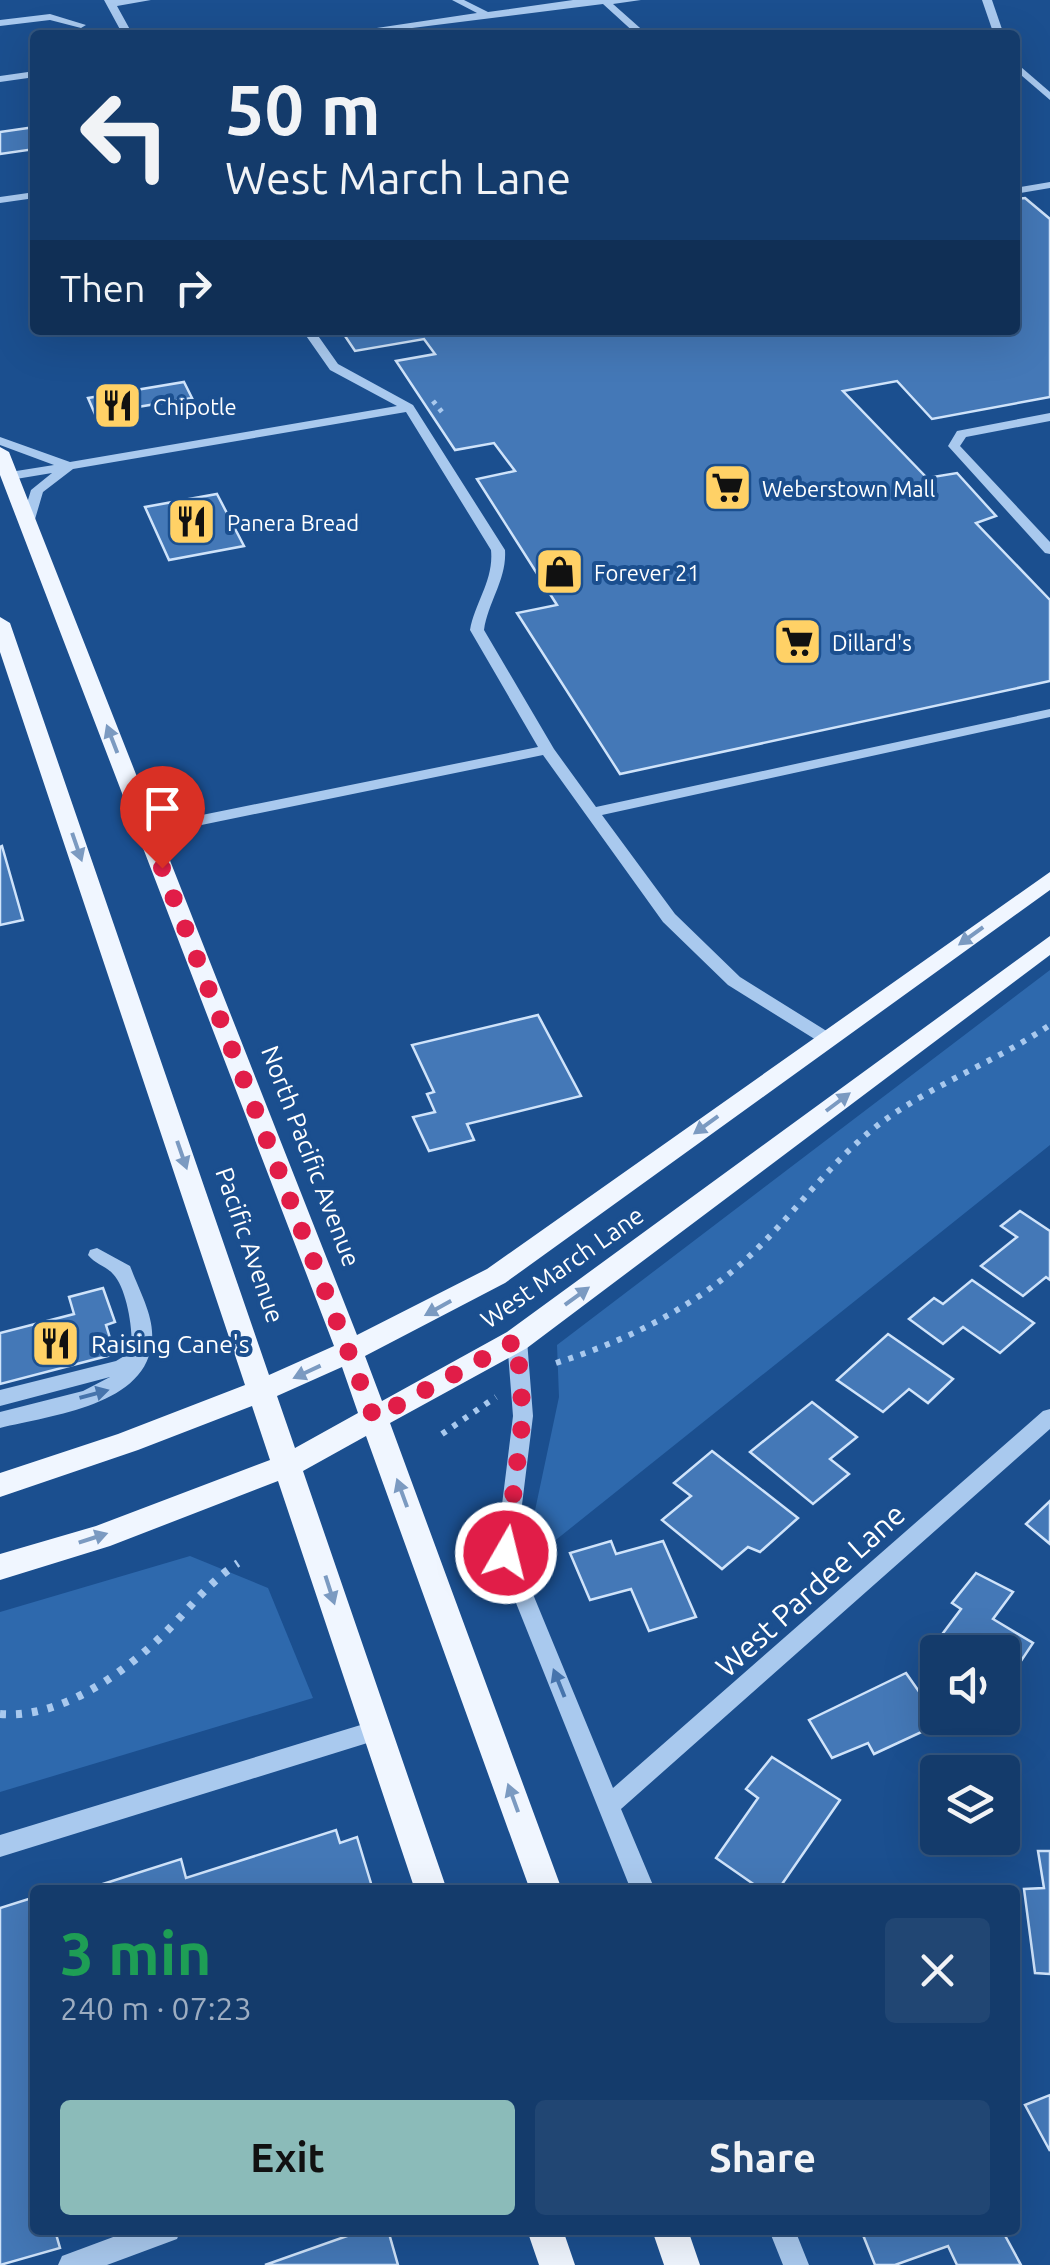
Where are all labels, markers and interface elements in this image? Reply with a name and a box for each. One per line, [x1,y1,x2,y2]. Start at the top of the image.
icon: left [60,70,190,200]
text: 50 m [225,70,381,148]
text: West March Lane [225,152,571,203]
icon: right [166,260,221,315]
text: Then [60,267,146,309]
restaurant icon: Chipotle [92,380,144,432]
place label: Chipotle [153,394,237,419]
supermarket icon: Weberstown Mall [701,462,753,514]
place label: Weberstown Mall [762,476,935,501]
restaurant icon: Panera Bread [166,496,218,548]
place label: Panera Bread [227,510,359,535]
shop icon: Forever 21 [533,546,585,598]
place label: Forever 21 [594,560,700,585]
supermarket icon: Dillard's [771,616,823,668]
place label: Dillard's [832,630,912,655]
one-way arrow [103,723,119,753]
pin [120,766,205,869]
icon: arrive [135,781,190,836]
one-way arrow [70,833,85,863]
one-way arrow [957,926,984,945]
street label: North Pacific Avenue [256,1042,366,1270]
one-way arrow [825,1093,851,1113]
one-way arrow [693,1115,720,1135]
one-way arrow [175,1140,190,1170]
street label: Pacific Avenue [210,1164,290,1326]
street label: West March Lane [475,1200,649,1334]
one-way arrow [564,1286,590,1306]
one-way arrow [424,1300,453,1317]
restaurant icon: Raising Cane's [30,1318,82,1370]
place label: Raising Cane's [91,1330,250,1358]
one-way arrow [292,1363,321,1380]
one-way arrow [79,1385,110,1401]
one-way arrow [394,1477,409,1507]
street label: West Pardee Lane [709,1496,911,1684]
position arrow [454,1501,558,1605]
one-way arrow [79,1530,109,1545]
one-way arrow [324,1576,339,1606]
map controls [920,1635,1020,1855]
button: sound [920,1635,1020,1735]
one-way arrow [550,1668,566,1698]
button: layers [920,1755,1020,1855]
one-way arrow [505,1783,520,1813]
button: close [885,1918,990,2023]
text: 3 min [60,1919,212,1986]
text: 240 m · 07:23 [60,1990,252,2026]
button: Exit [60,2100,515,2215]
button: Share [535,2100,990,2215]

